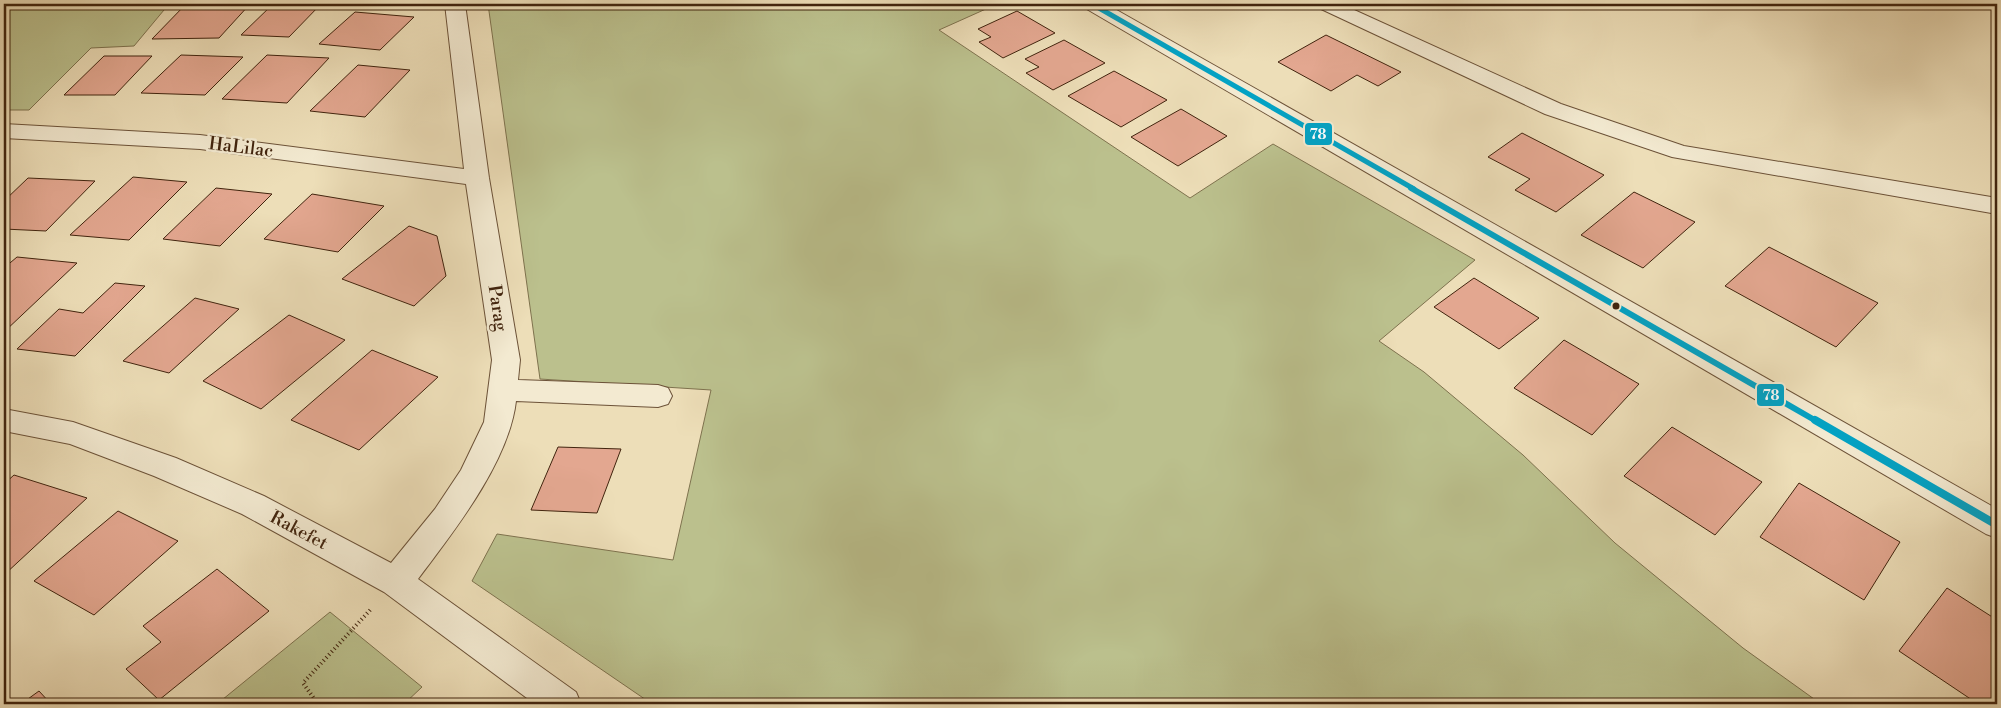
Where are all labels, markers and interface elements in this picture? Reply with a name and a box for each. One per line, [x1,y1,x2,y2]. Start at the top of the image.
line badge: 78 [1304,122,1333,146]
text: 78 [1310,126,1327,144]
street label: HaLilac [207,132,275,163]
street label: Parag [483,283,513,334]
unlabelled marker [1611,301,1621,311]
line badge: 78 [1756,383,1785,407]
text: 78 [1763,387,1780,405]
street label: Rakefet [266,506,332,555]

